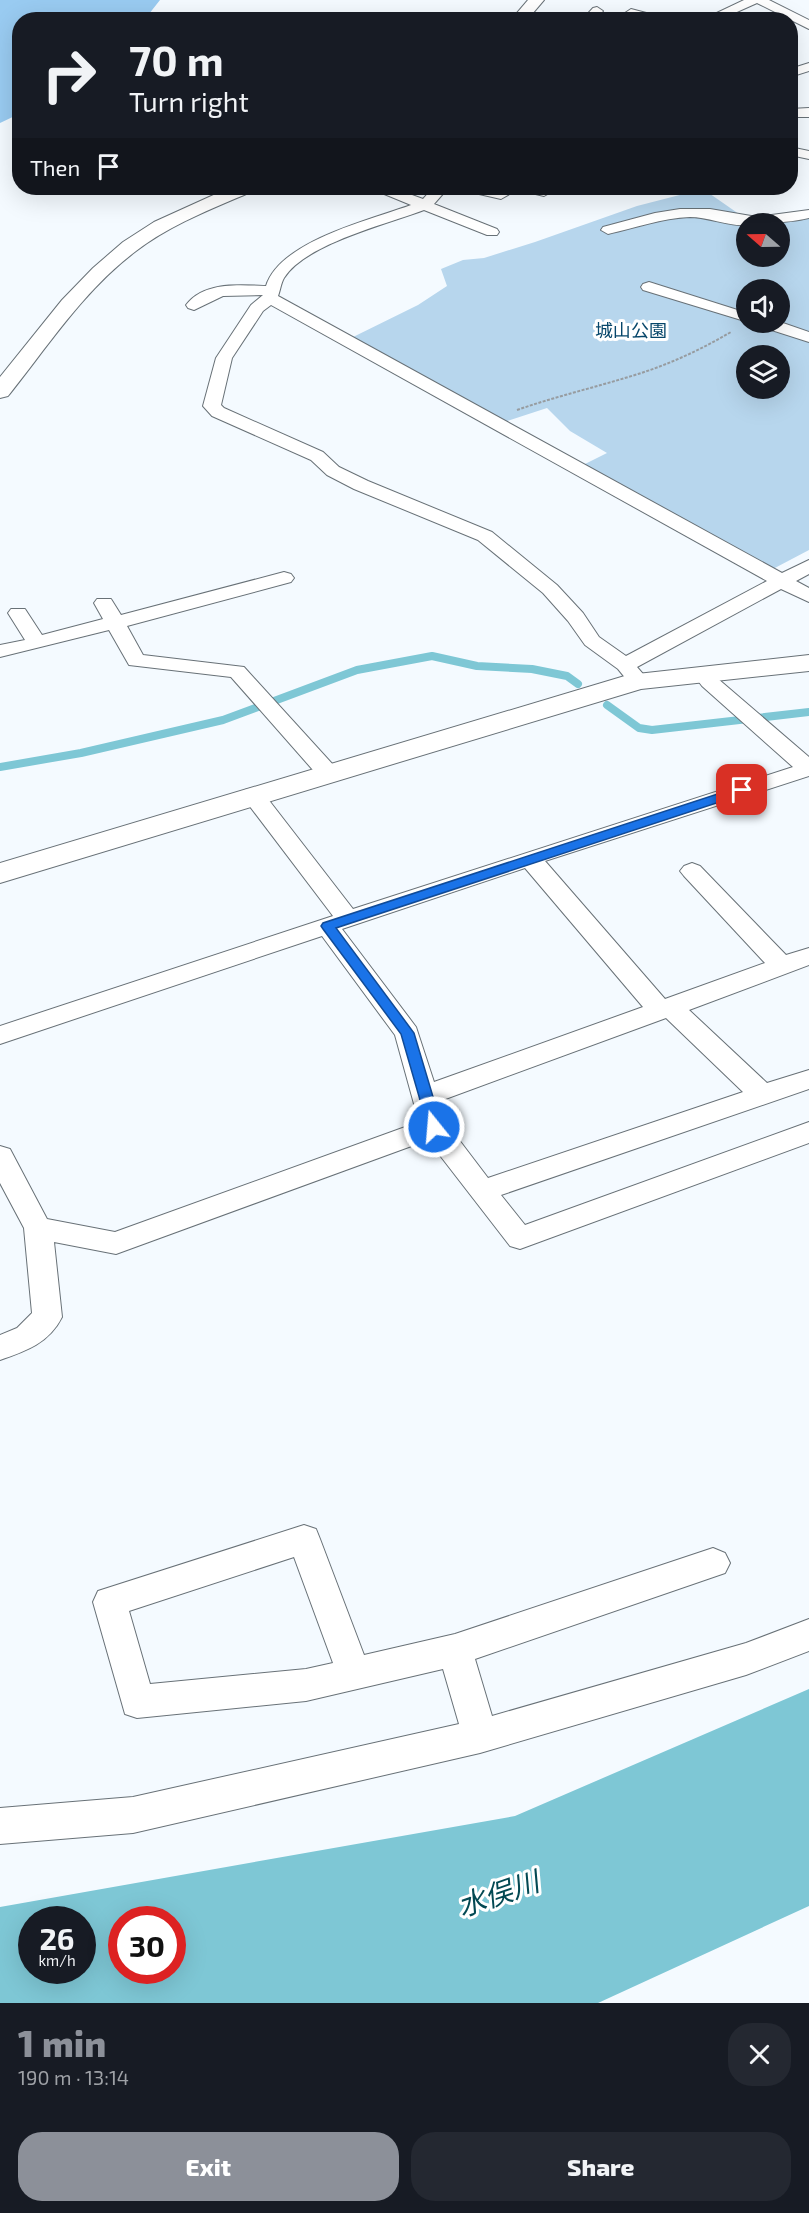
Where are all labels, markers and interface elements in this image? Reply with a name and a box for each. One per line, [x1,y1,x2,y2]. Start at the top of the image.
text: 70 m [129,34,224,84]
icon: right [30,36,108,114]
text: Turn right [129,85,249,117]
icon: arrive [92,150,125,183]
text: Then [30,154,80,180]
north arrow [736,213,790,267]
map controls [736,213,790,399]
button: sound [736,279,790,333]
park label: 城山公園 [595,319,667,341]
button: layers [736,345,790,399]
pin [716,764,767,815]
icon: arrive [725,773,758,806]
position arrow [402,1095,466,1159]
water label: 水俣川 [453,1862,546,1923]
speed limit sign: 30 [108,1906,186,1984]
text: 26 [39,1920,75,1956]
text: km/h [38,1951,76,1969]
text: 1 min [18,2021,106,2064]
button: close [728,2023,791,2086]
text: 190 m · 13:14 [18,2065,129,2089]
button: Exit [18,2132,399,2201]
button: Share [411,2132,791,2201]

